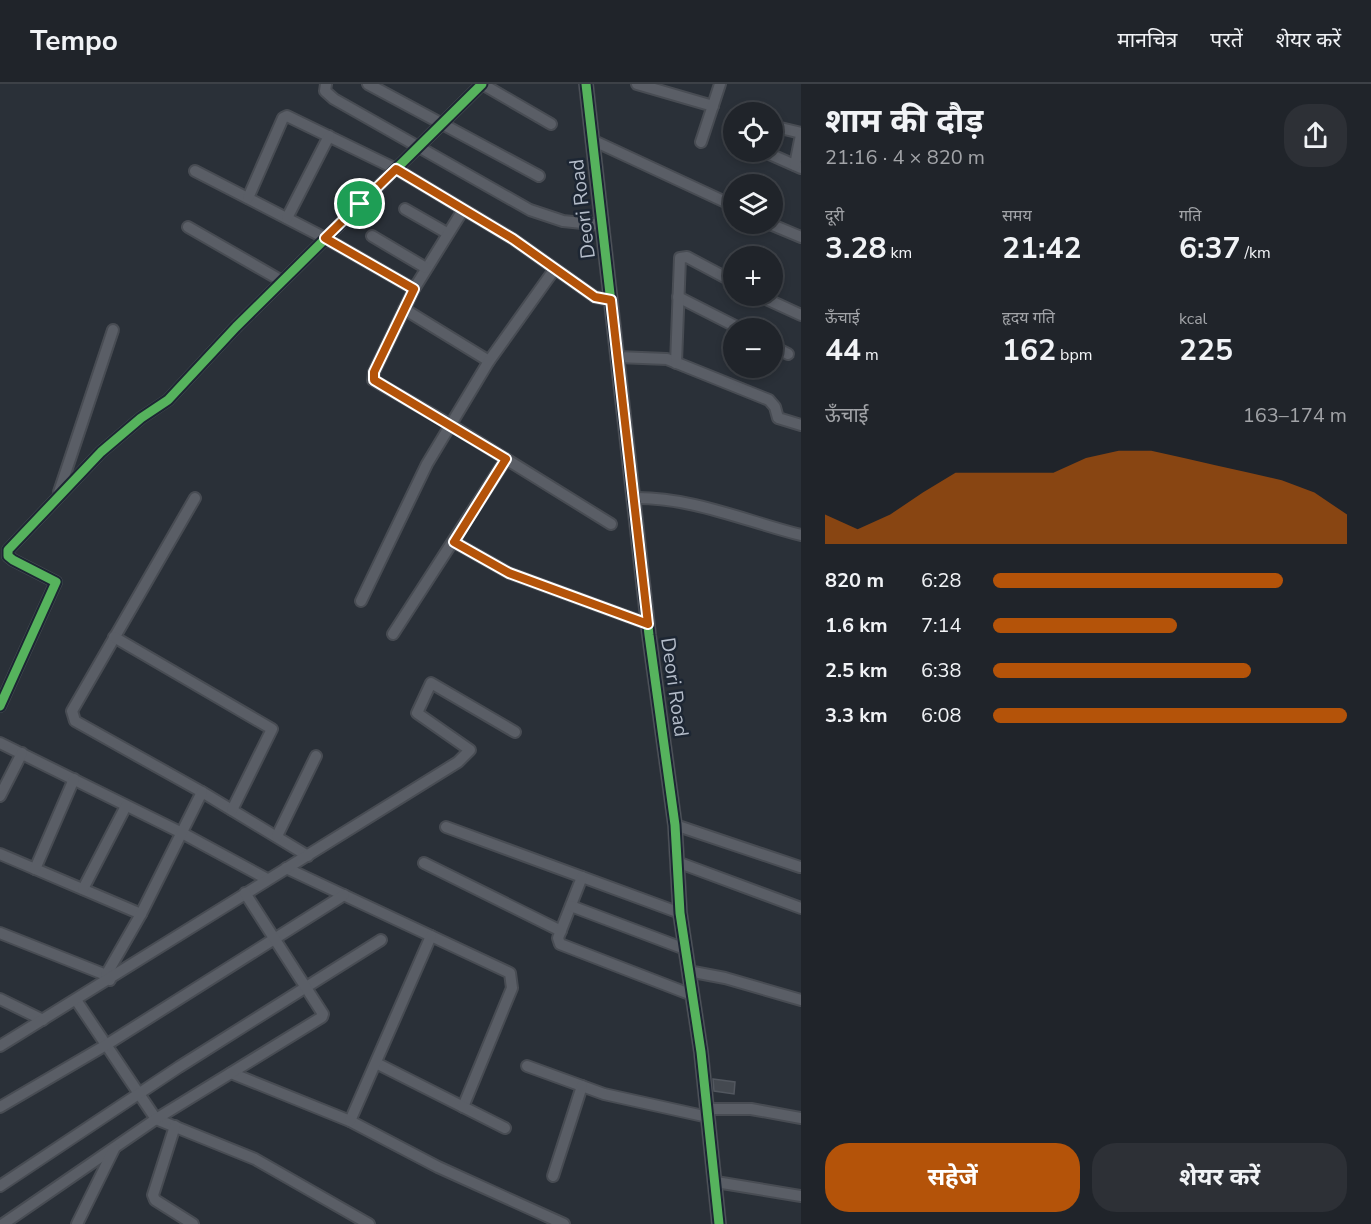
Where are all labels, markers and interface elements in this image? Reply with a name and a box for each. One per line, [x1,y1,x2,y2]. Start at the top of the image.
text: Tempo [30,22,118,60]
text: मानचित्र [1117,26,1177,54]
text: परतें [1210,26,1243,54]
text: शेयर करें [1276,26,1341,54]
text: शाम की दौड़ [825,99,983,144]
map controls [723,102,783,378]
button: locate [723,102,783,162]
button: share [1284,104,1347,167]
text: 21:16 · 4 × 820 m [825,144,985,171]
street label: Deori Road [563,158,602,260]
button: layers [723,174,783,234]
pin [334,178,385,229]
icon: arrive [343,187,376,220]
text: दूरी [825,205,844,227]
text: समय [1002,205,1032,227]
text: गति [1179,205,1201,227]
text: 3.28 [825,228,886,269]
text: 21:42 [1002,228,1081,269]
text: 6:37 [1179,228,1240,269]
text: km [886,242,912,264]
text: /km [1240,242,1271,264]
button: + [723,246,783,306]
text: ऊँचाई [825,307,860,329]
text: हृदय गति [1002,307,1055,329]
text: kcal [1179,308,1207,330]
button: − [723,318,783,378]
text: 44 [825,330,861,371]
text: 162 [1002,330,1056,371]
text: 225 [1179,330,1233,371]
text: m [861,344,879,366]
text: bpm [1056,344,1092,366]
text: ऊँचाई [825,402,868,429]
text: 163–174 m [1243,402,1347,429]
text: 820 m [825,567,884,594]
text: 6:28 [921,567,962,594]
text: 1.6 km [825,612,888,639]
text: 7:14 [921,612,962,639]
street label: Deori Road [654,636,695,739]
text: 2.5 km [825,657,888,684]
text: 6:38 [921,657,962,684]
text: 3.3 km [825,702,888,729]
text: 6:08 [921,702,962,729]
button: सहेजें [825,1143,1080,1212]
button: शेयर करें [1092,1143,1347,1212]

